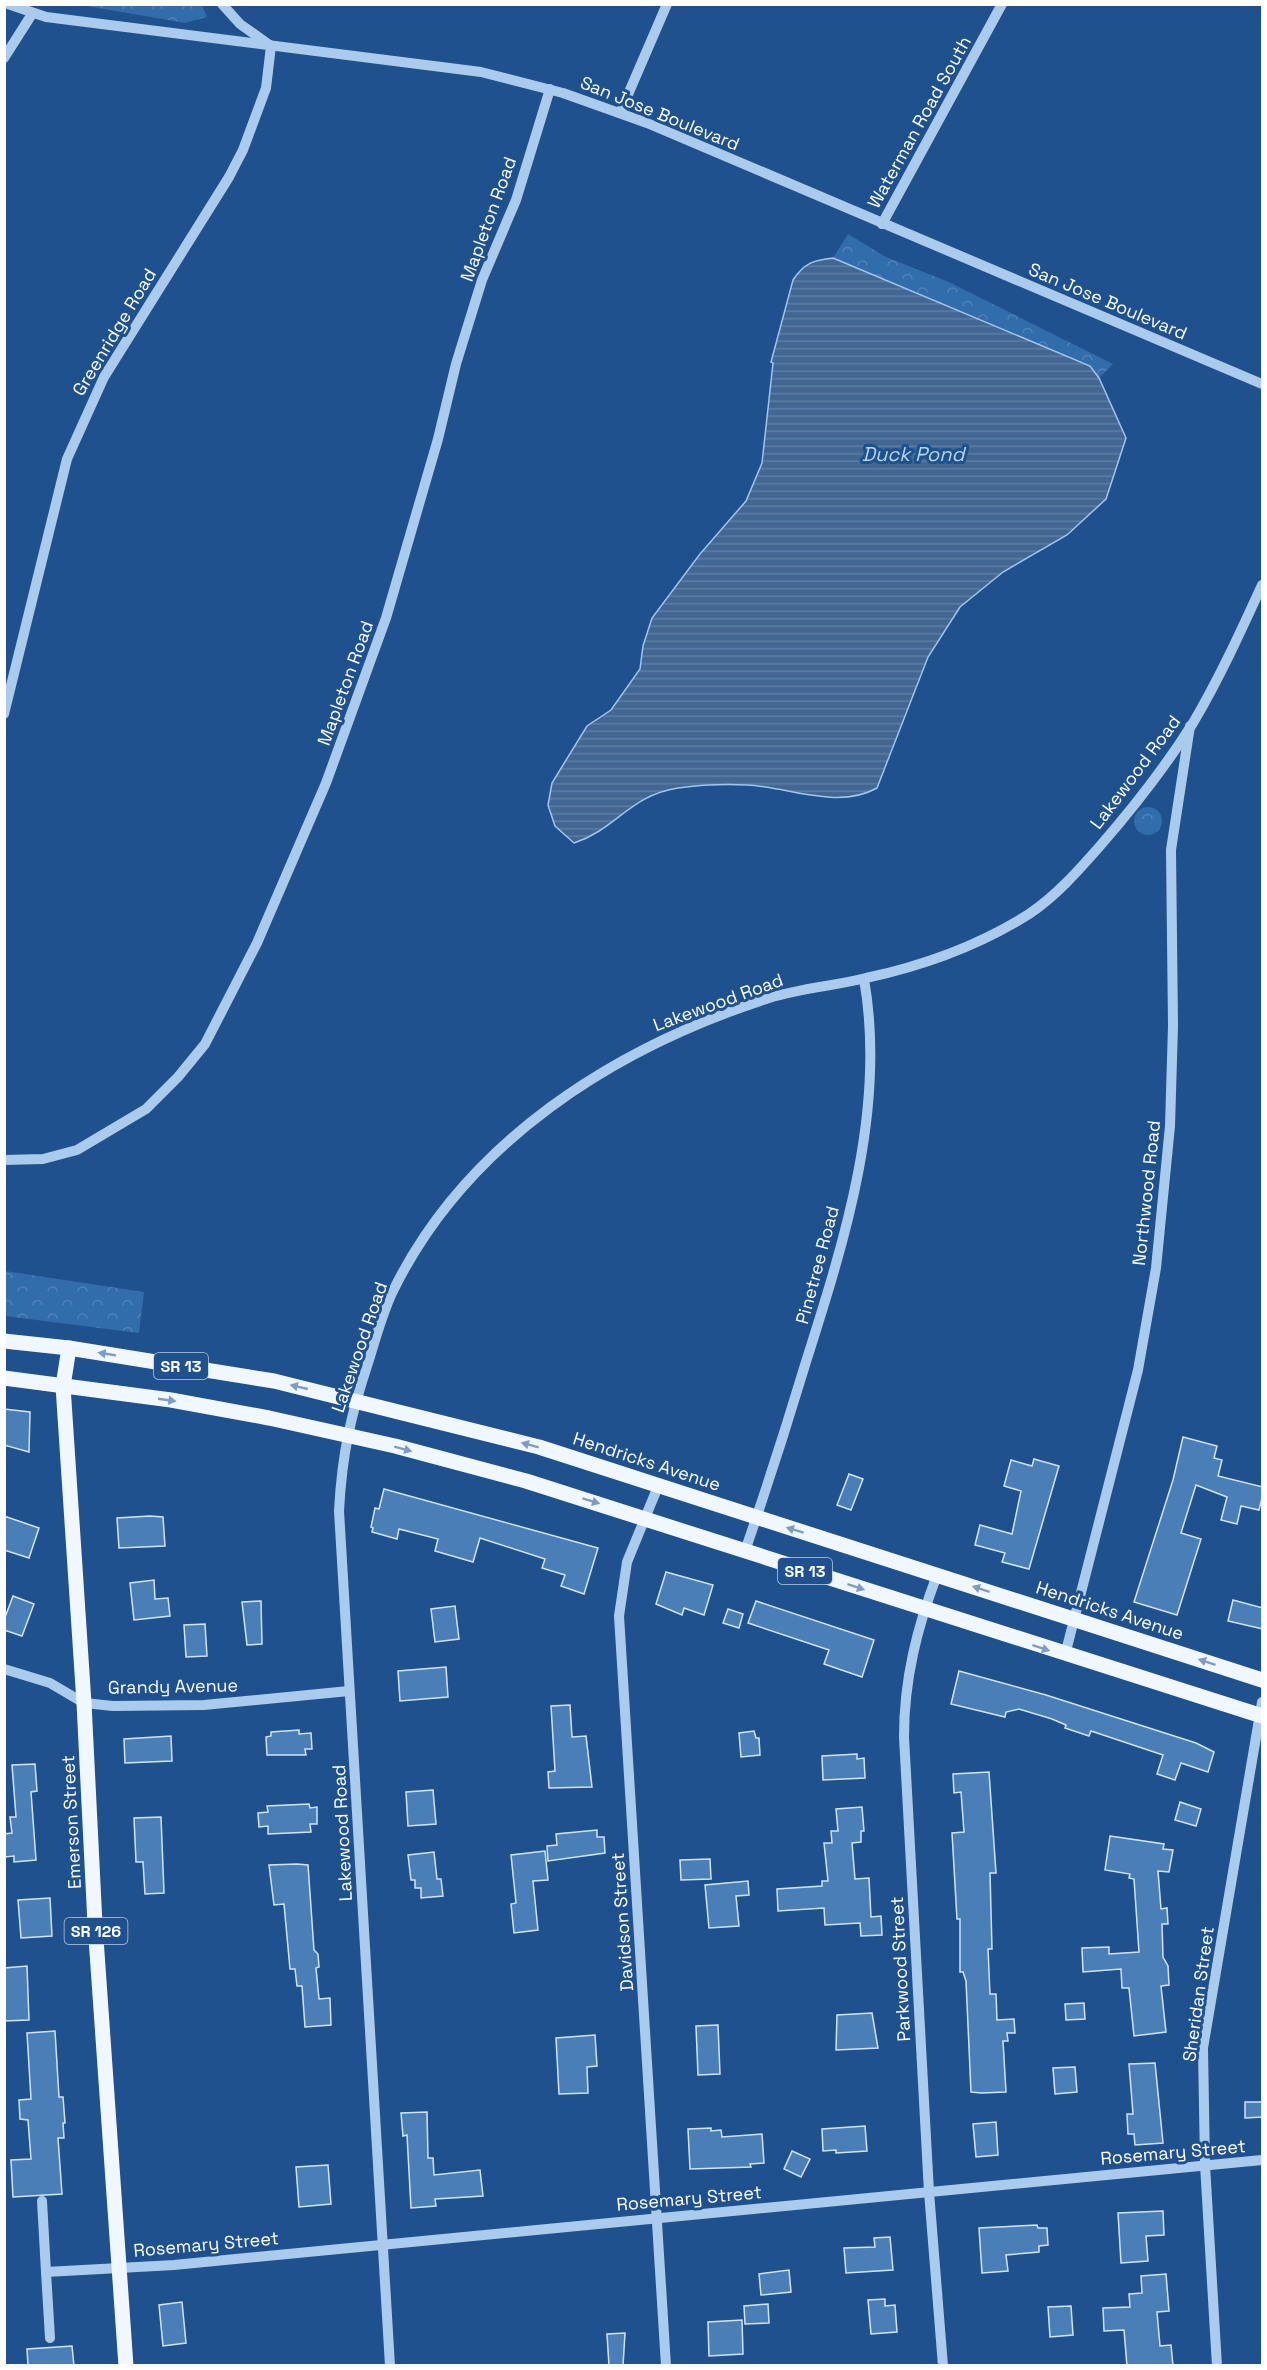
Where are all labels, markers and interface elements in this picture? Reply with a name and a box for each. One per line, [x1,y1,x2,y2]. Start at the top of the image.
street label: Waterman Road South [862,32,976,212]
street label: San Jose Boulevard [577,71,743,155]
street label: Mapleton Road [455,153,521,285]
street label: San Jose Boulevard [1025,257,1191,345]
street label: Greenridge Road [67,264,161,400]
water label: Duck Pond [862,441,966,467]
street label: Mapleton Road [312,617,378,749]
street label: Lakewood Road [1085,710,1185,834]
street label: Lakewood Road [650,968,786,1036]
street label: Northwood Road [1127,1119,1165,1267]
street label: Pinetree Road [790,1203,844,1327]
street label: Lakewood Road [326,1279,392,1415]
one-way arrow [97,1350,116,1359]
road number: SR 13 [154,1353,208,1379]
one-way arrow [290,1381,308,1391]
one-way arrow [157,1395,176,1404]
street label: Hendricks Avenue [570,1426,724,1496]
one-way arrow [521,1439,539,1449]
one-way arrow [394,1444,412,1454]
one-way arrow [582,1497,600,1506]
one-way arrow [786,1525,804,1534]
road number: SR 13 [778,1558,832,1584]
street label: Hendricks Avenue [1033,1575,1187,1645]
one-way arrow [847,1583,865,1593]
one-way arrow [972,1584,990,1593]
one-way arrow [1032,1643,1050,1653]
one-way arrow [1198,1657,1216,1666]
street label: Grandy Avenue [108,1673,238,1699]
street label: Emerson Street [56,1754,86,1890]
street label: Lakewood Road [327,1764,357,1902]
street label: Davidson Street [606,1852,638,1992]
street label: Parkwood Street [885,1896,915,2042]
road number: SR 126 [64,1918,128,1944]
street label: Sheridan Street [1177,1925,1219,2063]
street label: Rosemary Street [1099,2134,1247,2170]
street label: Rosemary Street [615,2180,763,2216]
street label: Rosemary Street [132,2226,280,2262]

